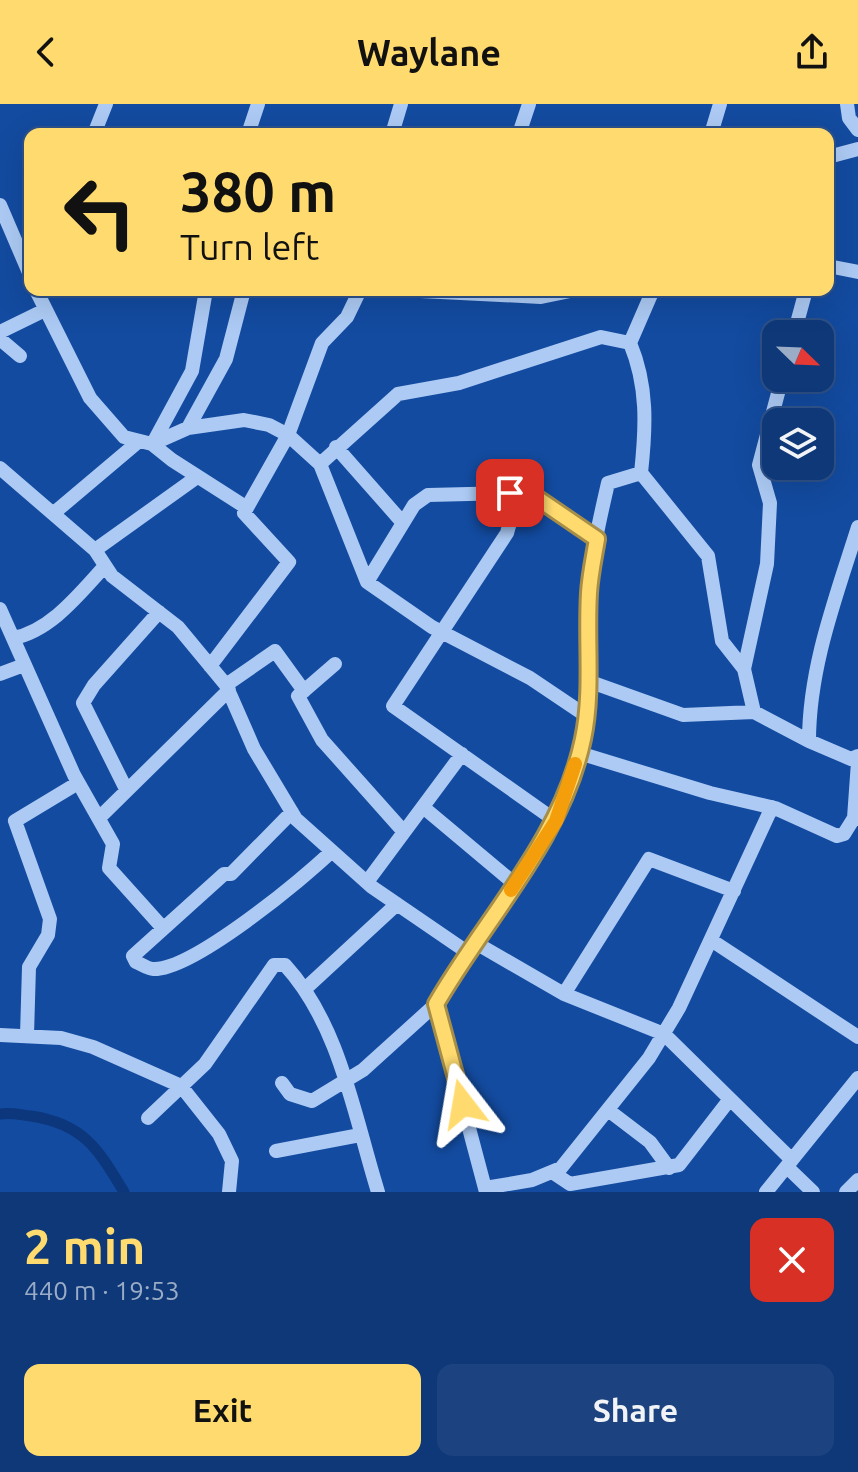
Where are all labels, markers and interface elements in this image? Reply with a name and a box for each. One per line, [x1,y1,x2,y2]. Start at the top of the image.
icon: back [24,30,68,74]
icon: share [790,30,834,74]
text: Waylane [357,32,501,73]
icon: left [48,160,152,264]
text: 380 m [180,160,336,223]
text: Turn left [180,226,319,267]
north arrow [762,320,834,392]
map controls [762,320,834,480]
button: layers [762,408,834,480]
pin [476,459,544,527]
icon: arrive [488,471,532,515]
position arrow [421,1062,505,1146]
button: close [750,1218,834,1302]
text: 2 min [24,1219,145,1273]
text: 440 m · 19:53 [24,1276,180,1305]
button: Exit [24,1364,421,1456]
button: Share [437,1364,834,1456]

